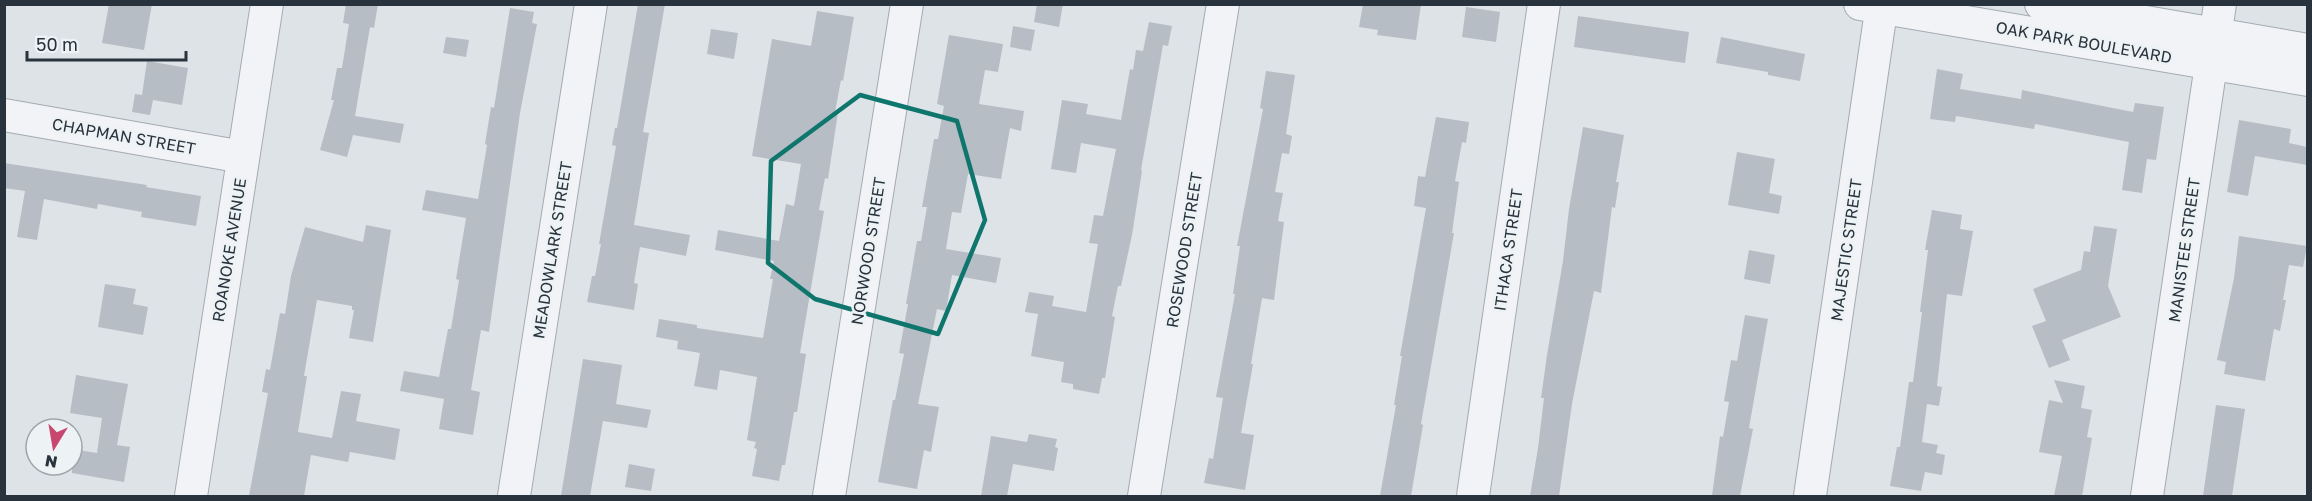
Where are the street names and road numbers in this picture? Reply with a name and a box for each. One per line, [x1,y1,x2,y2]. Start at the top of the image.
street label: OAK PARK BOULEVARD [1994,17,2174,67]
street label: CHAPMAN STREET [51,114,197,158]
street label: MEADOWLARK STREET [528,160,576,340]
street label: ROSEWOOD STREET [1162,171,1206,329]
street label: NORWOOD STREET [846,176,890,326]
street label: MANISTEE STREET [2164,176,2204,324]
street label: ROANOKE AVENUE [208,177,250,323]
street label: MAJESTIC STREET [1826,177,1866,323]
street label: ITHACA STREET [1490,187,1526,312]

